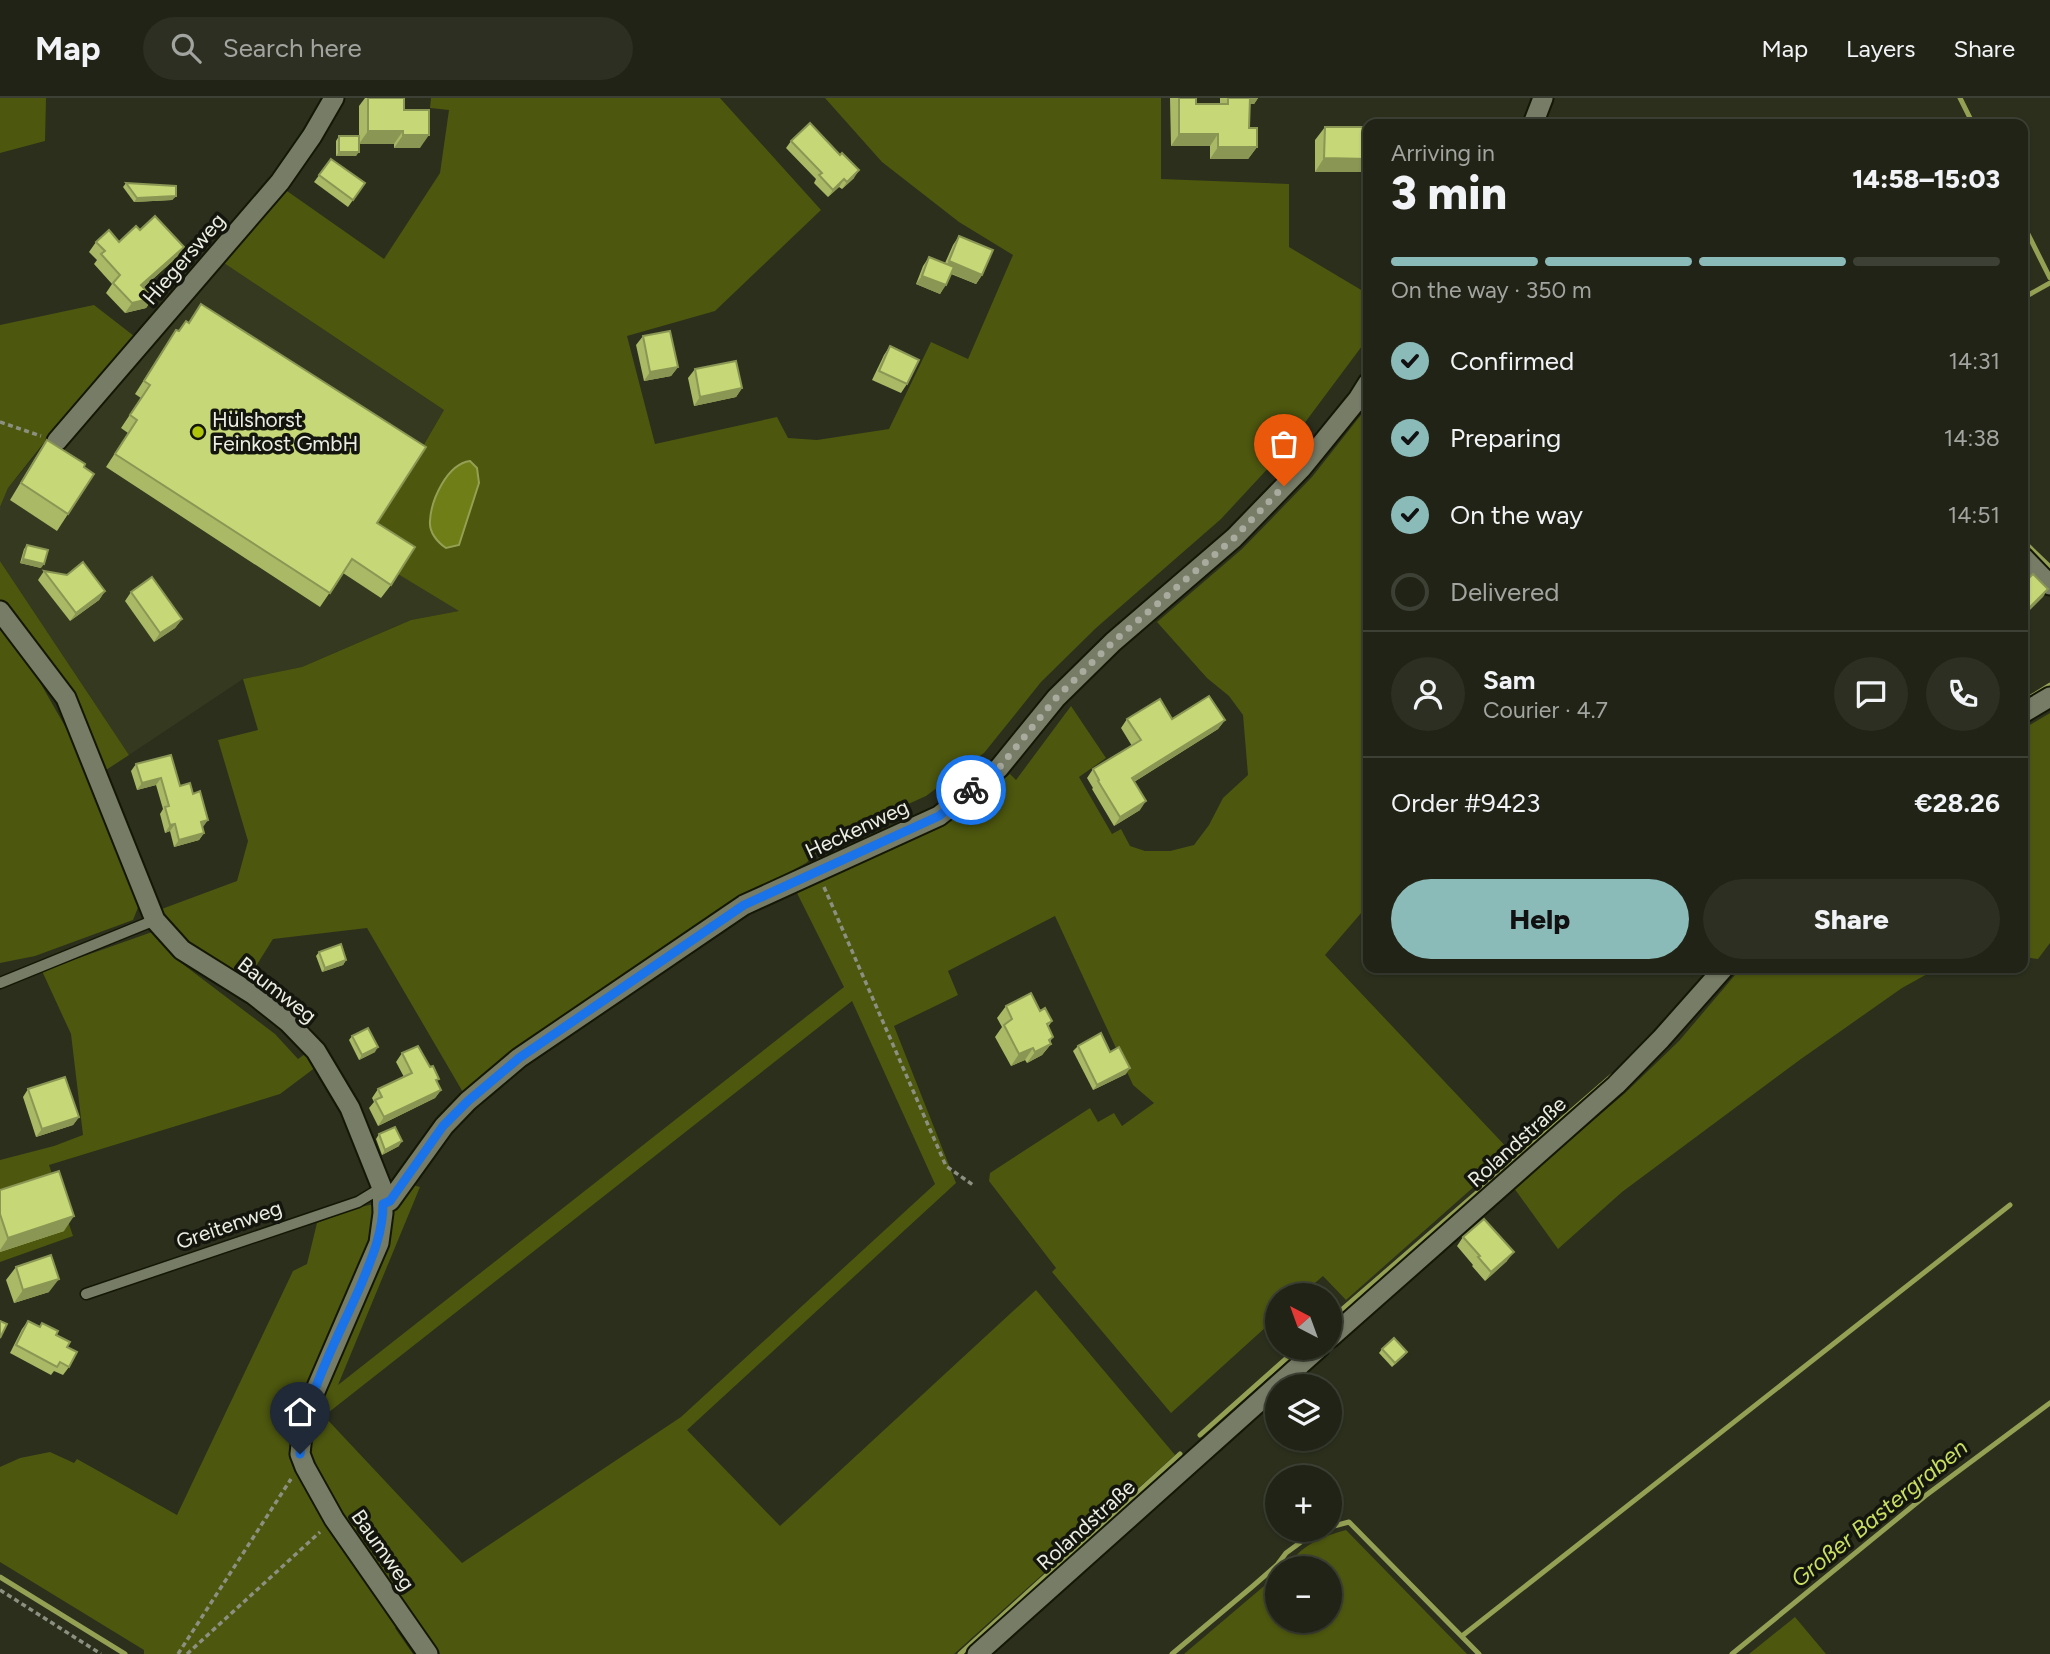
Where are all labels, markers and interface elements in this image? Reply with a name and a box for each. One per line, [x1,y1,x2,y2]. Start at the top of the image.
search box [143,17,633,80]
text: Map [35,29,101,68]
icon: search [167,29,205,67]
text: Search here [223,32,362,64]
text: Map [1761,34,1808,63]
text: Layers [1846,34,1915,63]
text: Share [1953,34,2015,63]
text: Arriving in [1391,139,1495,167]
text: 14:58–15:03 [1852,163,2000,195]
text: 3 min [1391,165,1507,221]
street label: Hiegersweg [137,208,230,309]
text: On the way · 350 m [1391,276,1592,304]
icon: check [1391,342,1429,380]
text: Confirmed [1450,345,1574,377]
text: 14:31 [1948,347,2000,375]
place label: Hülshorst Feinkost GmbH [212,407,358,456]
pin [1254,414,1314,486]
icon: check [1391,419,1429,457]
text: Preparing [1450,422,1561,454]
marker: Hülshorst Feinkost GmbH [190,424,206,440]
text: 14:38 [1944,424,2000,452]
icon: bag [1265,425,1303,463]
icon: check [1391,496,1429,534]
text: On the way [1450,499,1583,531]
text: 14:51 [1948,501,2000,529]
text: Delivered [1450,576,1559,608]
button: person [1391,657,1465,731]
button: chat [1834,657,1908,731]
button: phone [1926,657,2000,731]
text: Sam [1483,664,1535,696]
text: Courier · 4.7 [1483,696,1608,724]
courier [936,755,1006,825]
icon: bike [952,771,990,809]
text: Order #9423 [1391,787,1541,819]
text: €28.26 [1914,787,2000,819]
street label: Heckenweg [801,794,913,863]
button: Help [1391,879,1689,959]
button: Share [1703,879,2000,959]
street label: Baumweg [233,951,322,1028]
street label: Rolandstraße [1462,1091,1571,1192]
street label: Greitenweg [173,1195,285,1254]
north arrow [1265,1283,1342,1360]
map controls [1265,1283,1342,1633]
button: layers [1265,1374,1342,1451]
pin [270,1382,330,1454]
icon: home [281,1393,319,1431]
water label: Großer Bastergraben [1785,1433,1973,1593]
button: + [1265,1465,1342,1542]
street label: Rolandstraße [1031,1474,1140,1575]
street label: Baumweg [347,1504,420,1595]
button: − [1265,1556,1342,1633]

